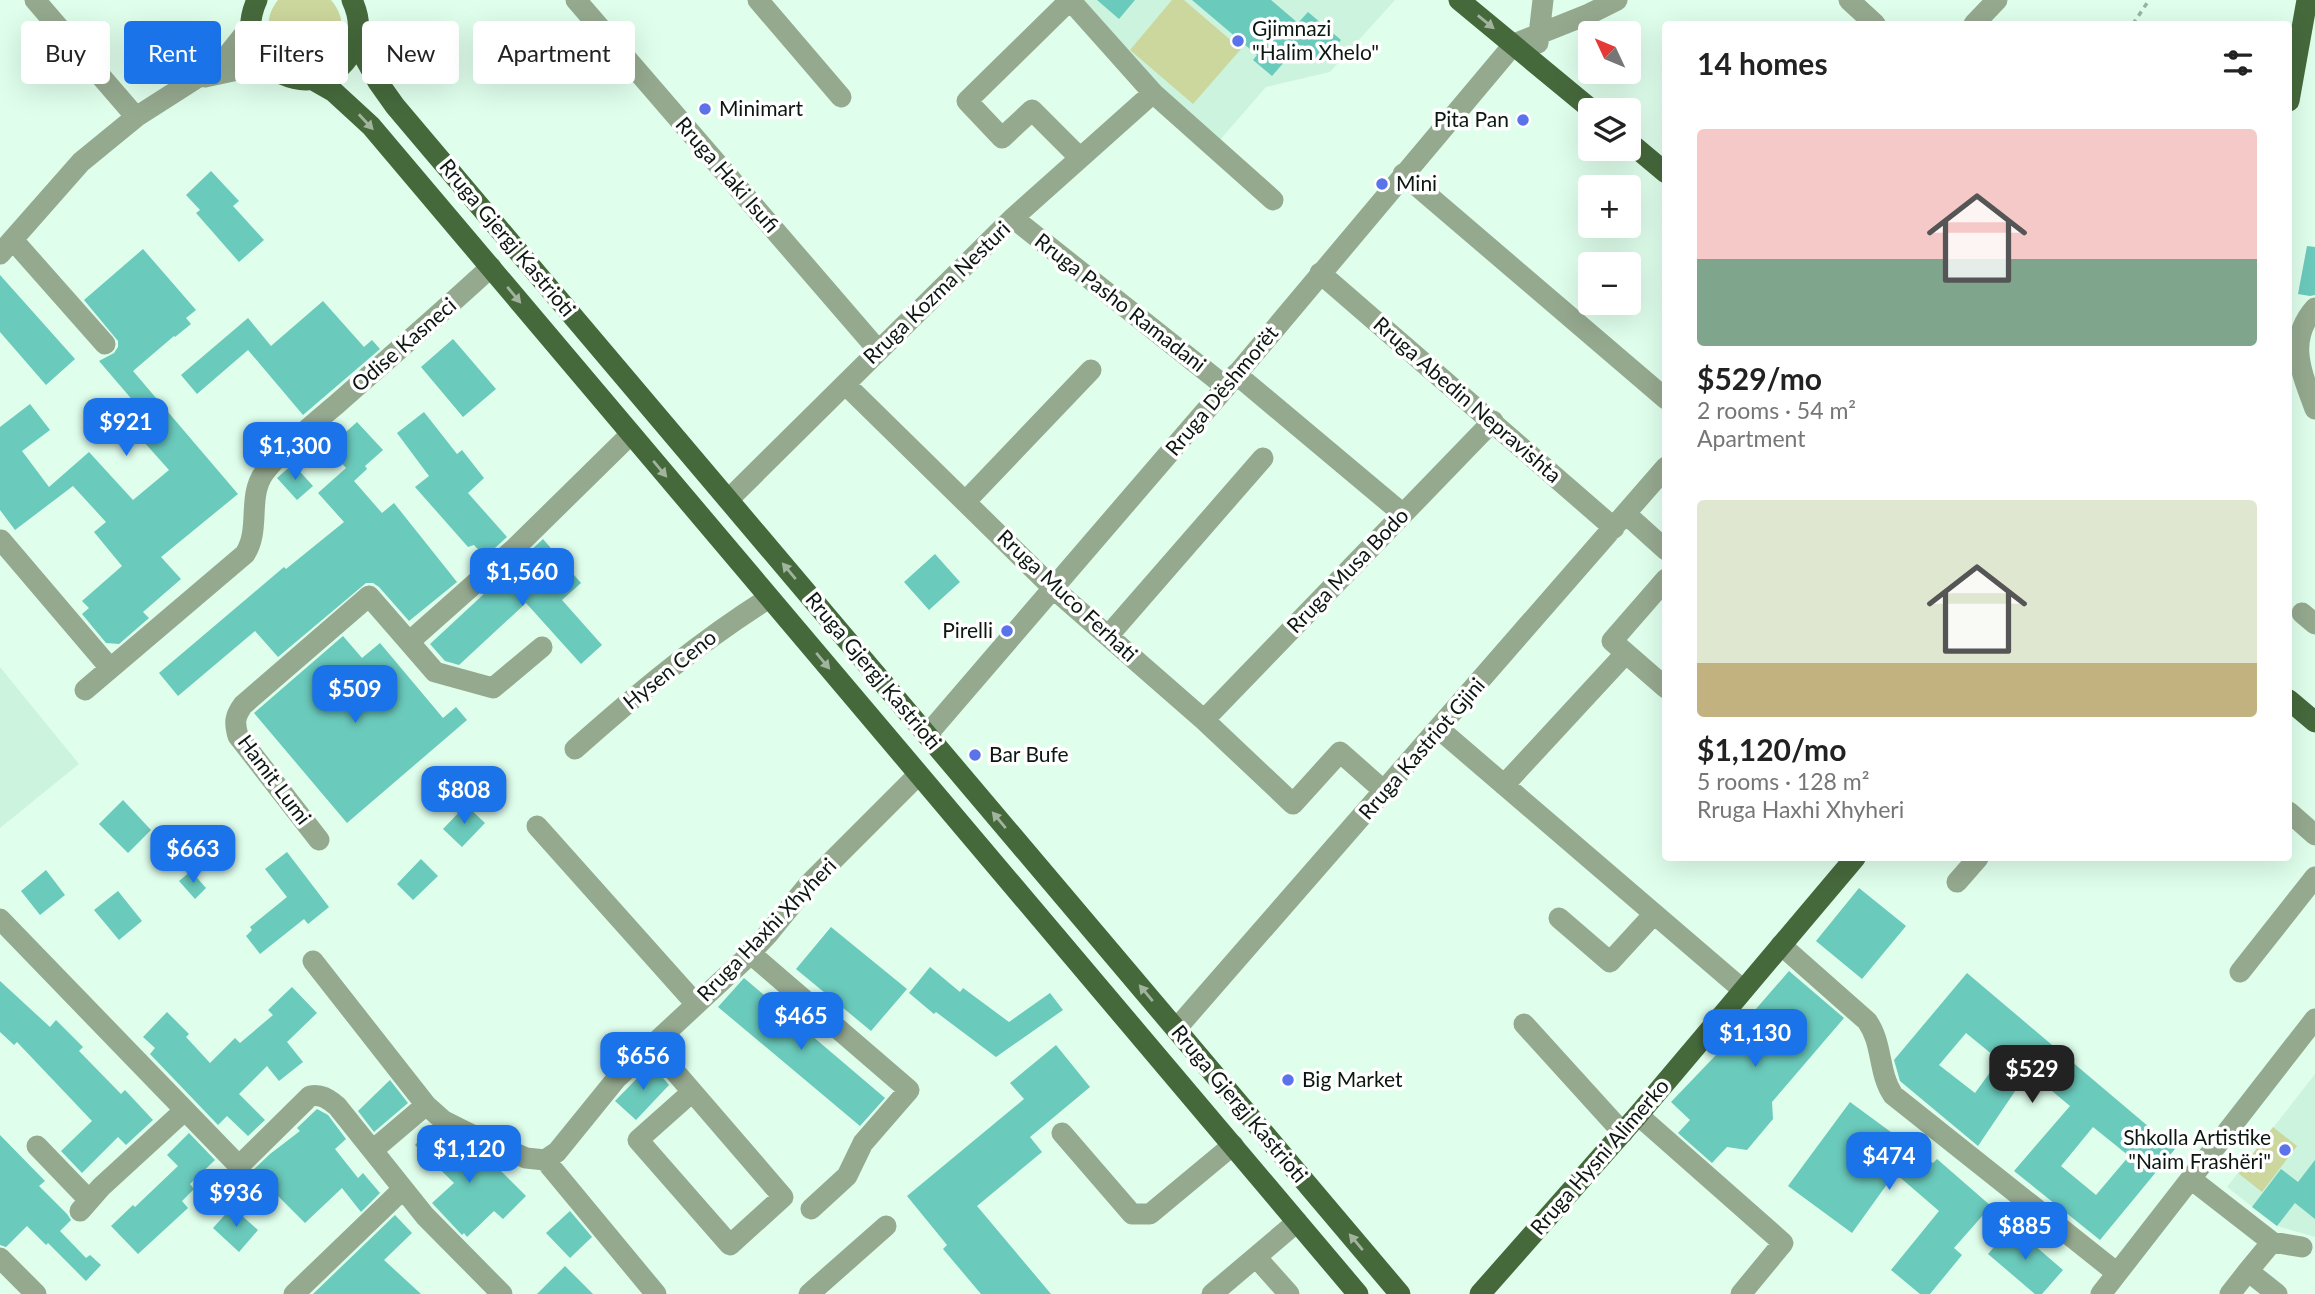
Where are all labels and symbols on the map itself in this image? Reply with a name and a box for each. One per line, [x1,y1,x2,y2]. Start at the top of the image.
place label: Gjimnazi "Halim Xhelo" [1252,15,1379,64]
one-way arrow [1476,15,1494,30]
north arrow [1578,21,1642,84]
marker: Gjimnazi "Halim Xhelo" [1230,33,1246,49]
place label: Minimart [719,95,803,120]
marker: Minimart [697,101,713,117]
place label: Pita Pan [1434,106,1509,131]
street label: Rruga Haki Isufi [671,111,785,237]
marker: Pita Pan [1515,112,1531,128]
one-way arrow [358,113,374,131]
street label: Rruga Gjergj Kastrioti [435,153,581,321]
place label: Mini [1396,170,1437,195]
marker: Mini [1374,176,1390,192]
street label: Rruga Kozma Nesturi [857,215,1015,368]
street label: Rruga Pasho Ramadani [1030,227,1211,376]
one-way arrow [506,286,521,303]
street label: Odise Kasneci [346,292,460,396]
street label: Rruga Abedin Nepravishta [1369,311,1567,487]
street label: Rruga Dëshmorët [1159,320,1283,460]
pin: $921 [85,398,167,458]
pin: $1,300 [238,422,352,482]
one-way arrow [652,460,668,478]
street label: Rruga Musa Bodo [1281,502,1413,638]
street label: Rruga Muco Ferhati [993,524,1143,666]
pin: $1,560 [465,548,579,608]
one-way arrow [781,562,797,580]
street label: Rruga Gjergj Kastrioti [801,586,947,754]
place label: Pirelli [942,617,993,642]
marker: Pirelli [999,623,1015,639]
street label: Hysen Ceno [618,624,721,714]
one-way arrow [815,653,830,670]
pin: $509 [314,666,396,725]
street label: Rruga Kastriot Gjini [1353,672,1489,824]
street label: Hamit Lumi [233,729,317,829]
place label: Bar Bufe [989,741,1069,766]
marker: Bar Bufe [967,747,983,763]
pin: $808 [423,766,505,826]
one-way arrow [992,811,1007,828]
pin: $663 [152,826,234,885]
street label: Rruga Haxhi Xhyheri [691,852,841,1006]
one-way arrow [1139,985,1154,1002]
pin: $465 [760,992,842,1052]
pin: $1,130 [1698,1010,1812,1069]
street label: Rruga Gjergj Kastrioti [1167,1019,1313,1187]
pin: $656 [602,1032,684,1092]
pin: $529 [1991,1046,2073,1105]
place label: Big Market [1302,1066,1403,1091]
marker: Big Market [1280,1072,1296,1088]
street label: Rruga Hysni Alimerko [1524,1073,1673,1239]
place label: Shkolla Artistike "Naim Frashëri" [2123,1124,2271,1173]
pin: $1,120 [412,1126,526,1185]
pin: $474 [1848,1132,1930,1192]
marker: Shkolla Artistike "Naim Frashëri" [2277,1142,2293,1158]
pin: $936 [195,1170,277,1229]
pin: $885 [1984,1202,2066,1262]
one-way arrow [1348,1233,1364,1251]

